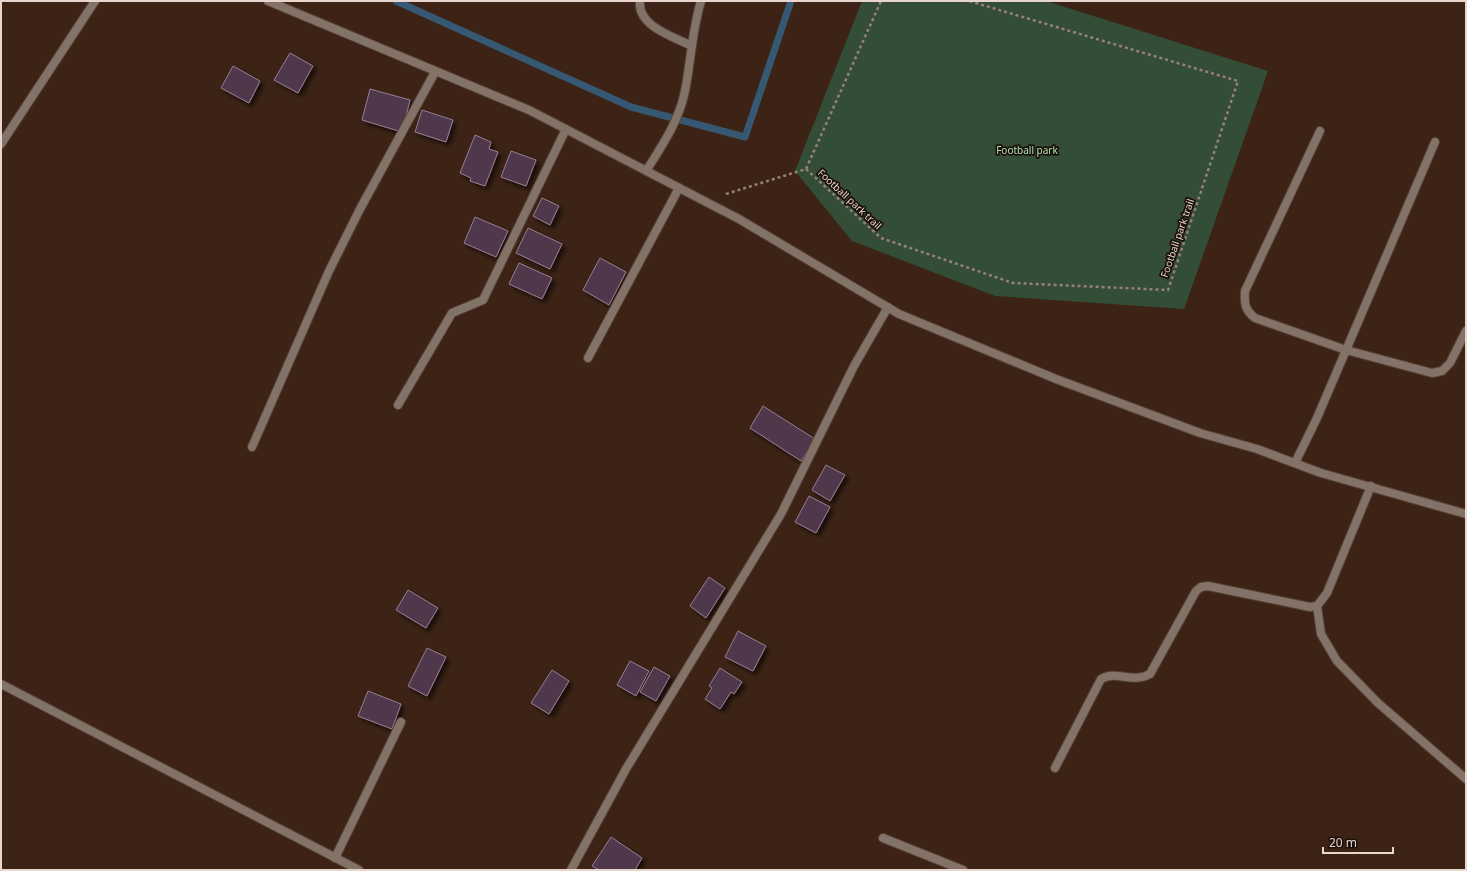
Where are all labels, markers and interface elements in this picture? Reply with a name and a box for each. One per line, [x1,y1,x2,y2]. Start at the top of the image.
park label: Football park [996,143,1058,157]
street label: Football park trail [815,166,885,232]
street label: Football park trail [1157,197,1197,279]
scale bar [1323,829,1393,855]
text: 20 m [1329,834,1357,851]

